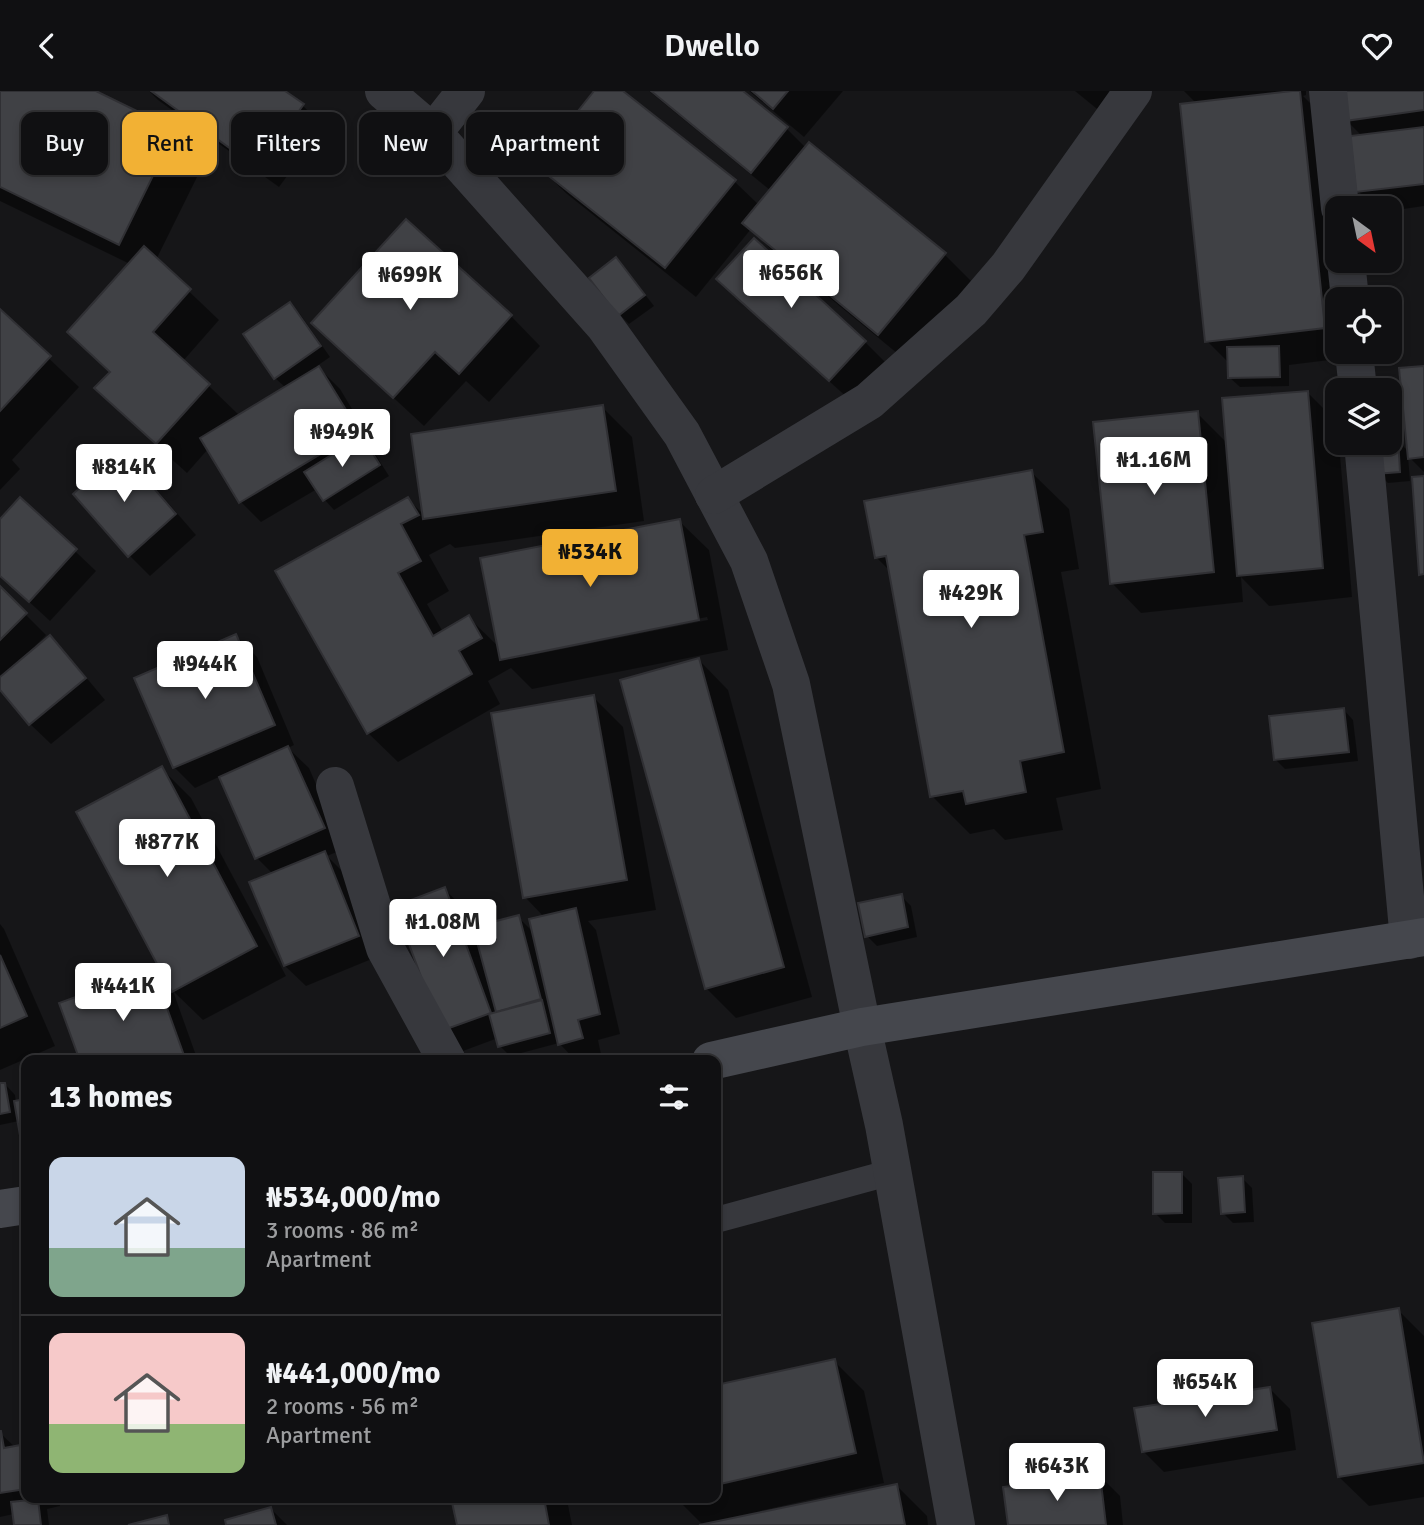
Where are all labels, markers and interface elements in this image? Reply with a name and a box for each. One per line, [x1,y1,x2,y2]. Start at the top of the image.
text: Dwello [664,26,760,65]
icon: back [28,27,66,65]
icon: heart [1358,27,1396,65]
chip: Buy [21,112,108,175]
chip: Rent [122,112,217,175]
chip: Filters [231,112,345,175]
chip: New [359,112,452,175]
chip: Apartment [466,112,624,175]
north arrow [1325,196,1402,273]
map controls [1325,196,1402,455]
pin: ₦656K [742,251,840,310]
pin: ₦699K [361,253,459,312]
text: ₦656K [759,258,823,287]
text: ₦699K [378,260,442,289]
button: locate [1325,287,1402,364]
button: layers [1325,378,1402,455]
pin: ₦949K [293,409,391,469]
text: ₦949K [310,417,374,446]
pin: ₦1.16M [1097,437,1211,497]
pin: ₦814K [75,445,173,504]
text: ₦1.16M [1116,445,1192,474]
text: ₦814K [92,452,156,481]
pin: ₦534K [541,529,639,589]
text: ₦534K [558,537,622,566]
pin: ₦429K [922,571,1020,630]
text: ₦429K [939,578,1003,607]
pin: ₦944K [156,641,254,701]
text: ₦944K [173,649,237,678]
pin: ₦877K [118,819,216,879]
text: ₦877K [135,827,199,856]
pin: ₦1.08M [386,899,500,959]
text: ₦1.08M [405,907,481,936]
pin: ₦441K [74,963,172,1023]
text: ₦441K [91,971,155,1000]
icon: filters [655,1078,693,1116]
text: 13 homes [49,1079,172,1116]
text: ₦534,000/mo [266,1179,440,1216]
icon: home [105,1185,189,1269]
text: 3 rooms · 86 m² [266,1216,419,1245]
text: Apartment [266,1245,371,1274]
text: ₦441,000/mo [266,1355,440,1392]
pin: ₦654K [1156,1359,1254,1419]
icon: home [105,1361,189,1445]
text: ₦654K [1173,1367,1237,1396]
text: 2 rooms · 56 m² [266,1392,419,1421]
text: Apartment [266,1421,371,1450]
pin: ₦643K [1008,1443,1106,1503]
text: ₦643K [1025,1451,1089,1480]

